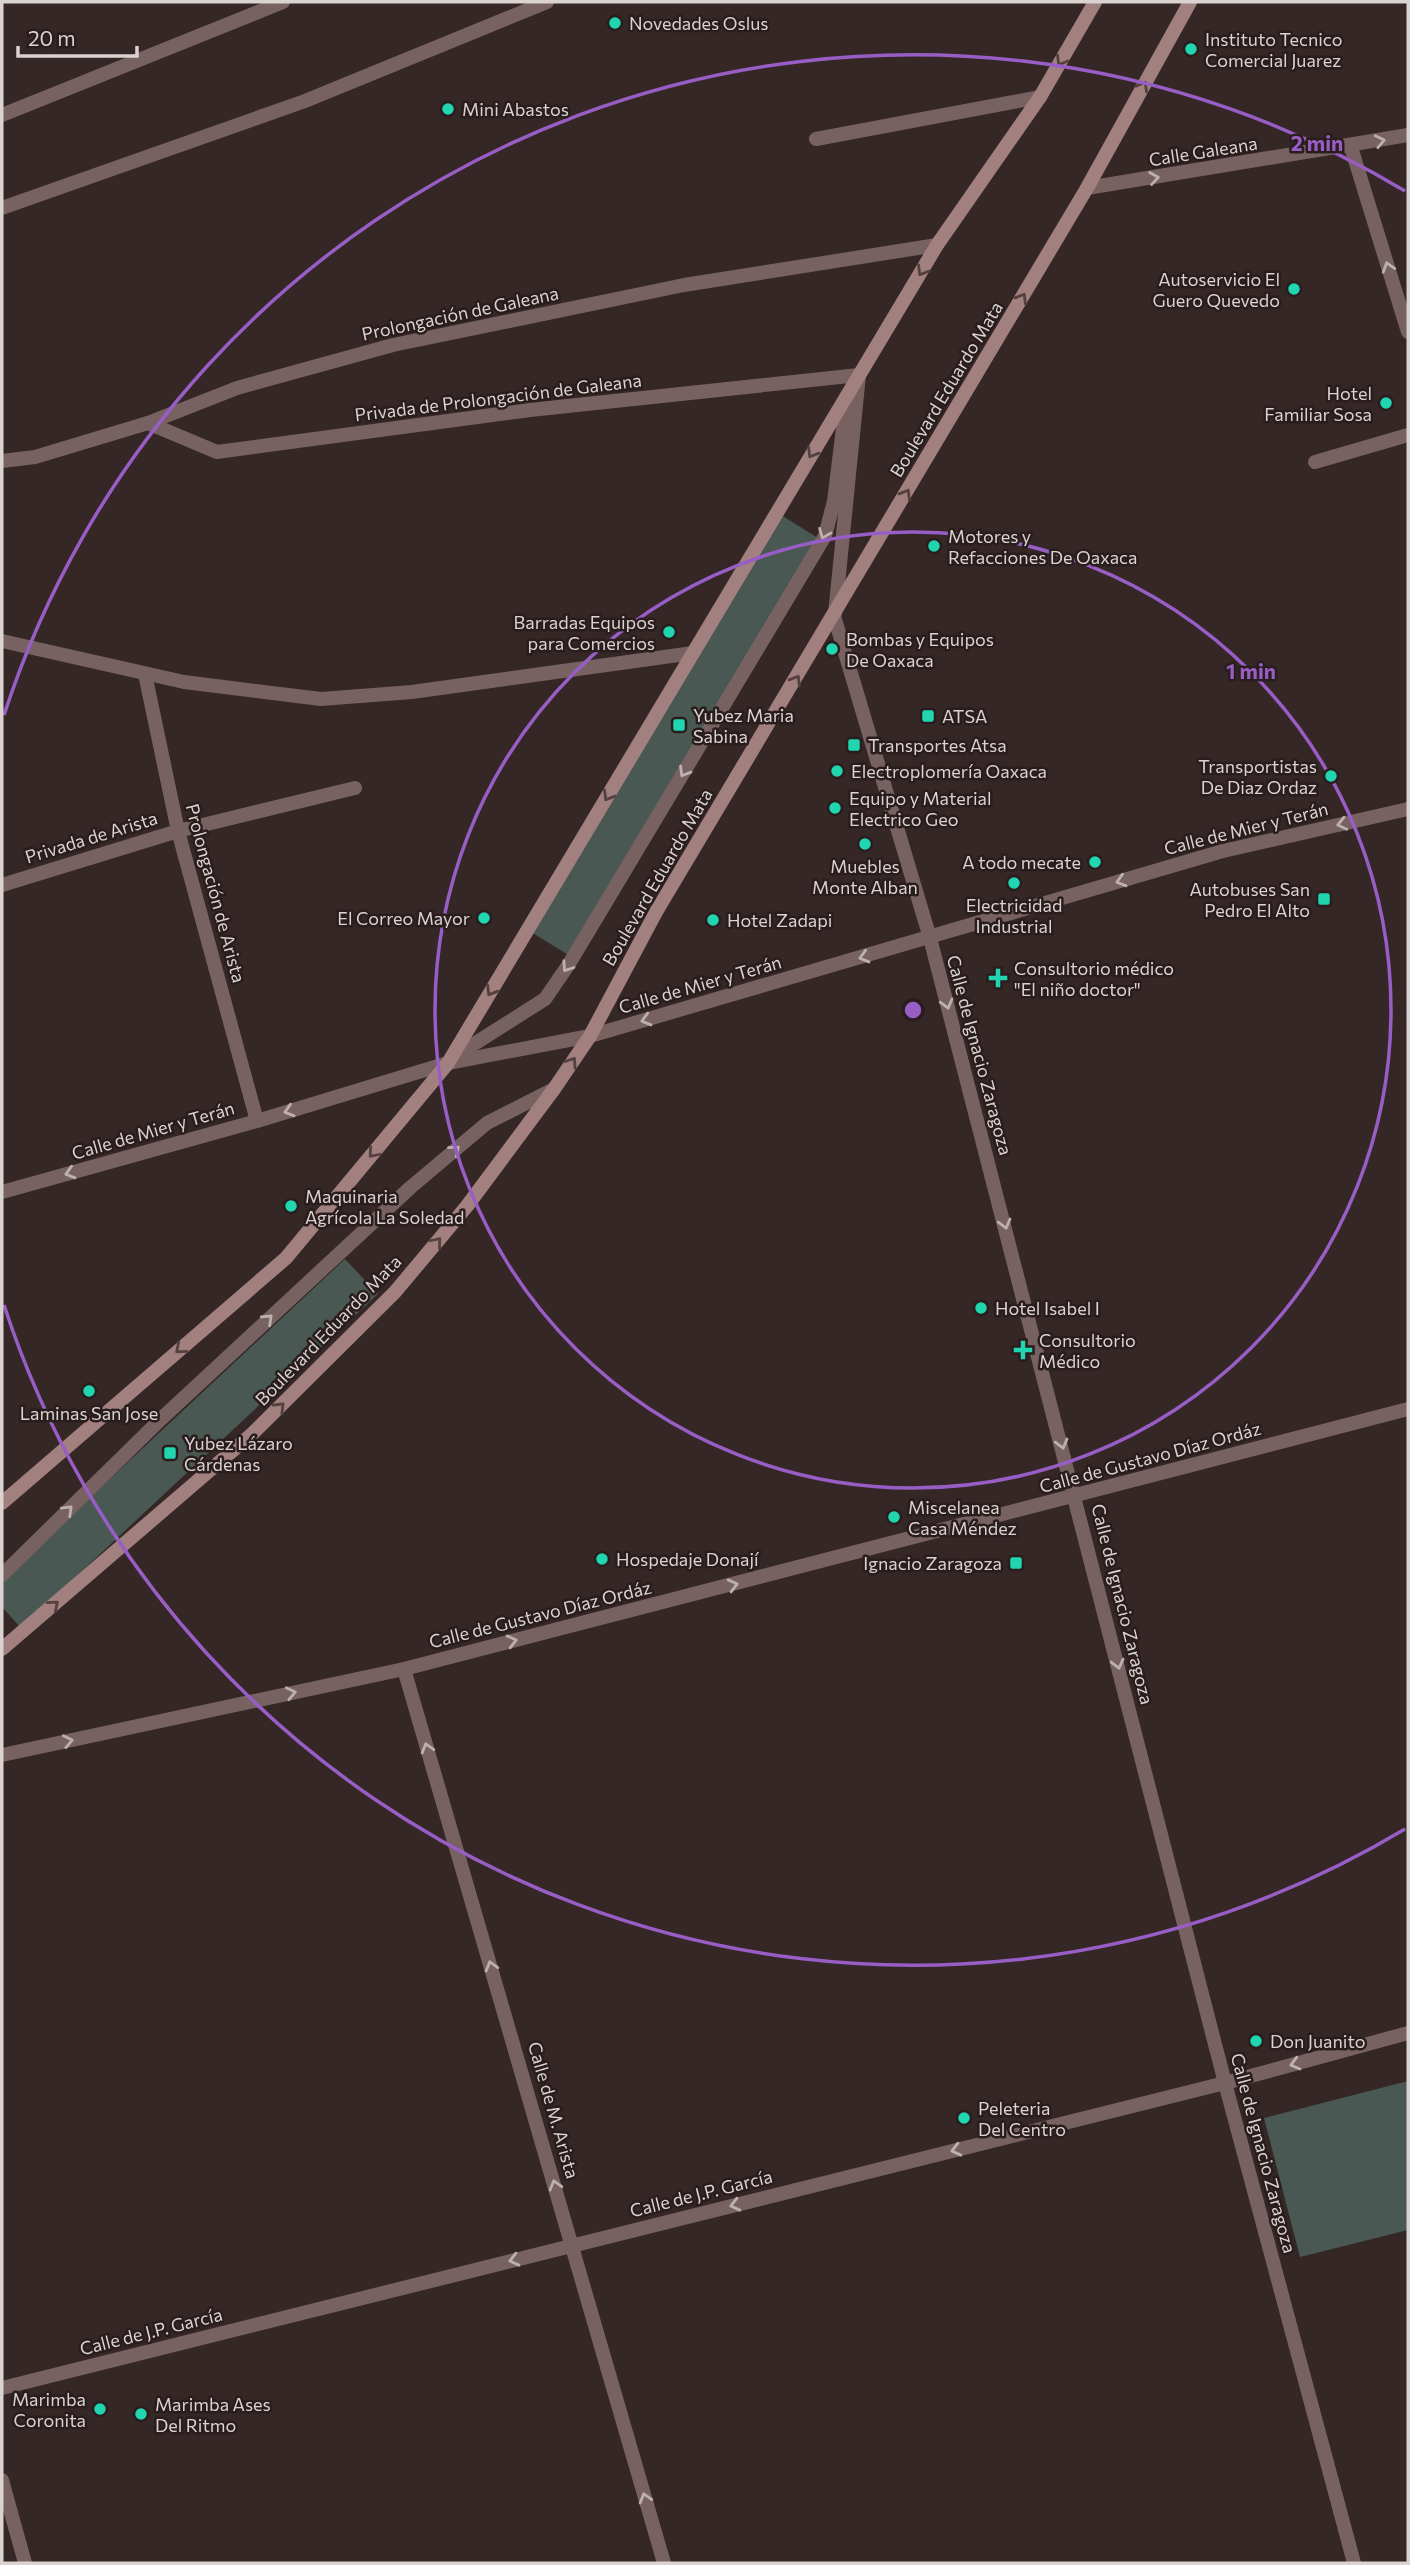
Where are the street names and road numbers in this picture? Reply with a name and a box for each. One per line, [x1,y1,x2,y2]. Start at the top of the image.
street label: Calle Galeana [1147,132,1259,170]
street label: Prolongación de Galeana [360,281,560,345]
street label: Boulevard Eduardo Mata [885,297,1007,481]
street label: Privada de Prolongación de Galeana [353,368,643,426]
street label: Boulevard Eduardo Mata [597,785,717,969]
street label: Calle de Mier y Terán [1162,797,1330,859]
street label: Prolongación de Arista [182,801,250,985]
street label: Privada de Arista [22,806,160,868]
street label: Calle de Mier y Terán [616,950,784,1018]
street label: Calle de Ignacio Zaragoza [943,953,1017,1157]
street label: Calle de Mier y Terán [69,1096,237,1164]
street label: Boulevard Eduardo Mata [250,1250,406,1410]
street label: Calle de Gustavo Díaz Ordáz [1037,1417,1263,1497]
street label: Calle de Ignacio Zaragoza [1087,1501,1159,1707]
street label: Calle de Gustavo Díaz Ordáz [427,1576,653,1652]
street label: Calle de M. Arista [524,2039,584,2181]
street label: Calle de Ignacio Zaragoza [1227,2051,1301,2255]
street label: Calle de J.P. García [627,2165,775,2221]
street label: Calle de J.P. García [77,2303,225,2359]

